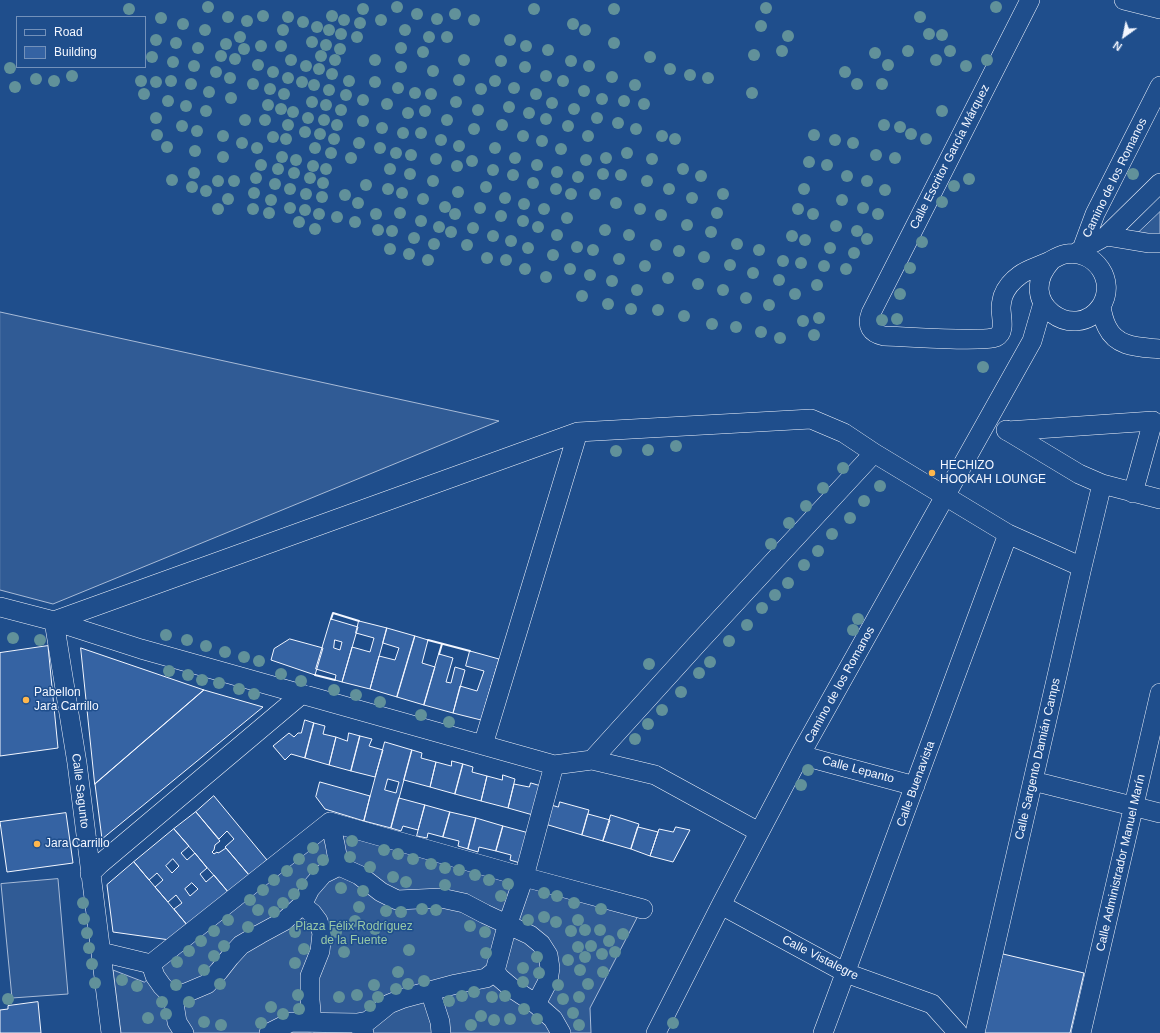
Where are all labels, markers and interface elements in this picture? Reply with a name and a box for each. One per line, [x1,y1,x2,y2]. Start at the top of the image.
legend [16,16,146,68]
north arrow [1104,16,1144,56]
text: Road [54,25,83,39]
text: N [1111,39,1124,53]
text: Building [54,45,97,59]
street label: Calle Escritor García Márquez [907,82,993,232]
street label: Camino de los Romanos [1080,116,1150,240]
place label: HECHIZO HOOKAH LOUNGE [940,459,1046,487]
marker: HECHIZO HOOKAH LOUNGE [927,468,937,478]
street label: Camino de los Romanos [802,624,878,746]
street label: Calle Sargento Damián Camps [1012,677,1064,841]
place label: Pabellon Jara Carrillo [34,686,99,714]
marker: Pabellon Jara Carrillo [21,695,31,705]
street label: Calle Buenavista [894,739,938,829]
street label: Calle Sagunto [68,753,92,829]
street label: Calle Lepanto [820,753,896,787]
street label: Calle Administrador Manuel Marín [1094,773,1148,953]
place label: Jara Carrillo [45,837,110,851]
marker: Jara Carrillo [32,839,42,849]
park label: Plaza Félix Rodríguez de la Fuente [295,920,413,948]
street label: Calle Vistalegre [779,933,861,983]

